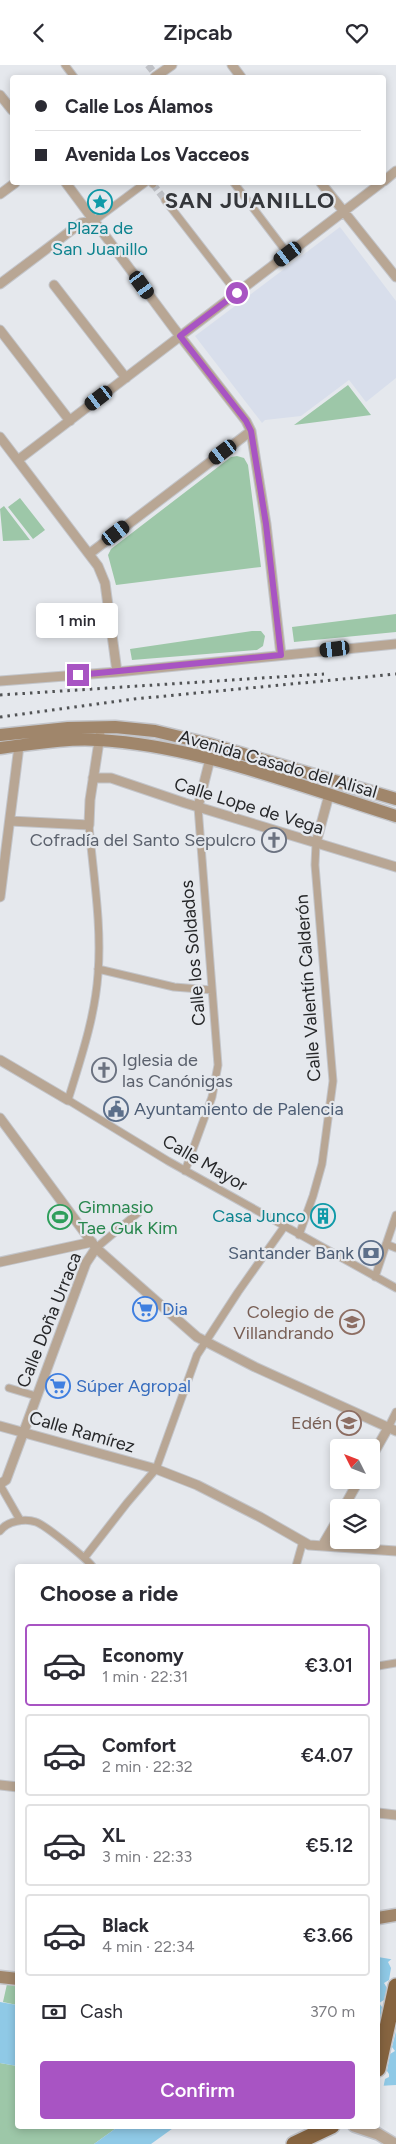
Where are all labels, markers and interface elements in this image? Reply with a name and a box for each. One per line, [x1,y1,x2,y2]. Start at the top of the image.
icon: back [25,19,53,47]
text: Zipcab [163,19,233,46]
icon: heart [343,19,371,47]
text: Calle Los Álamos [65,95,213,118]
text: Avenida Los Vacceos [65,143,249,166]
district label: SAN JUANILLO [165,187,335,214]
place icon: Plaza de San Juanillo [87,189,113,215]
place label: Plaza de San Juanillo [52,217,148,260]
car [271,239,304,269]
car [127,268,156,302]
route start [226,282,248,304]
car [82,383,115,413]
car [206,437,239,467]
car [99,518,132,548]
callout: 1 min [37,603,119,637]
text: 1 min [58,611,96,630]
car [319,640,350,658]
route end [67,664,89,686]
street label: Avenida Casado del Alisal [176,725,380,803]
street label: Calle Lope de Vega [172,773,326,839]
church icon: Cofradía del Santo Sepulcro [261,827,287,853]
place label: Cofradía del Santo Sepulcro [30,829,256,851]
street label: Calle los Soldados [176,879,210,1027]
street label: Calle Valentín Calderón [290,894,326,1082]
place label: Iglesia de las Canónigas [122,1049,233,1092]
church icon: Iglesia de las Canónigas [91,1057,117,1083]
public building icon: Ayuntamiento de Palencia [103,1096,129,1122]
place label: Ayuntamiento de Palencia [134,1098,344,1120]
street label: Calle Mayor [159,1130,251,1196]
place label: Gimnasio Tae Guk Kim [78,1196,178,1239]
building icon: Casa Junco [310,1203,336,1229]
sports icon: Gimnasio Tae Guk Kim [47,1204,73,1230]
place label: Casa Junco [212,1205,306,1227]
bank icon: Santander Bank [358,1240,384,1266]
place label: Santander Bank [228,1242,354,1264]
street label: Calle Doña Urraca [12,1249,86,1391]
supermarket icon: Dia [132,1296,158,1322]
place label: Dia [162,1298,188,1320]
place label: Colegio de Villandrando [233,1301,334,1344]
school or university icon: Colegio de Villandrando [339,1309,365,1335]
supermarket icon: Súper Agropal [45,1373,71,1399]
place label: Súper Agropal [76,1375,191,1397]
street label: Calle Ramírez [27,1406,138,1458]
school or university icon: Edén [336,1410,362,1436]
place label: Edén [291,1412,332,1434]
north arrow [330,1439,380,1489]
map controls [330,1439,380,1549]
button: layers [330,1499,380,1549]
text: Choose a ride [40,1580,178,1607]
icon: car [42,1643,87,1688]
text: Economy [102,1644,184,1667]
text: €3.01 [305,1654,353,1677]
text: 1 min · 22:31 [102,1667,188,1686]
icon: car [42,1733,87,1778]
text: Comfort [102,1734,177,1757]
text: €4.07 [301,1744,353,1767]
text: 2 min · 22:32 [102,1757,193,1776]
icon: car [42,1823,87,1868]
text: XL [102,1824,125,1847]
text: €5.12 [306,1834,353,1857]
text: 3 min · 22:33 [102,1847,192,1866]
icon: car [42,1913,87,1958]
text: Black [102,1914,149,1937]
text: €3.66 [303,1924,353,1947]
text: 4 min · 22:34 [102,1937,195,1956]
icon: cash [40,1998,68,2026]
text: Cash [80,2000,123,2023]
text: 370 m [310,2002,355,2021]
button: Confirm [40,2061,355,2119]

